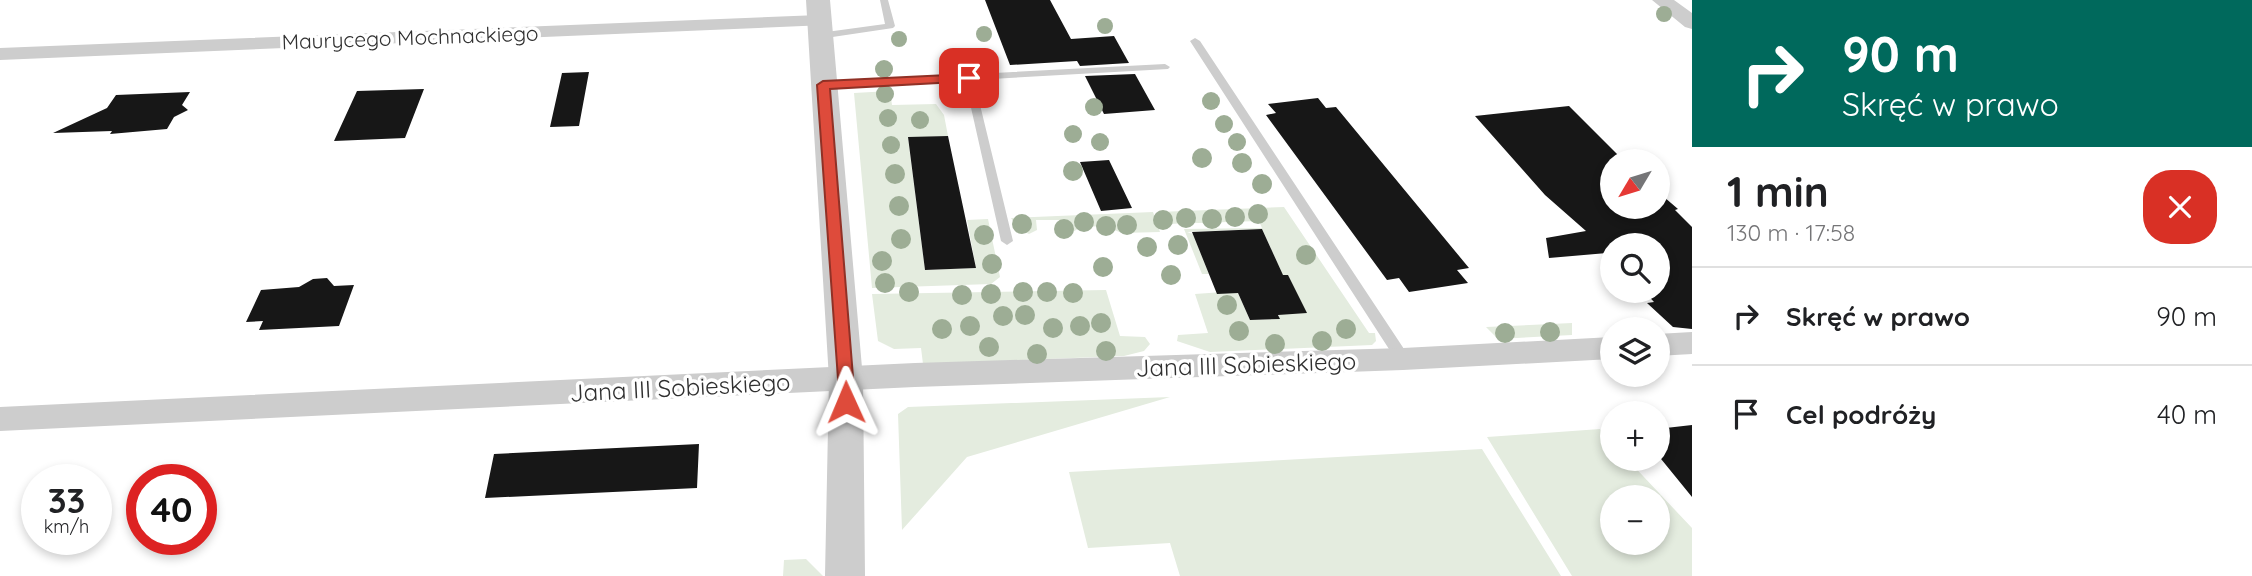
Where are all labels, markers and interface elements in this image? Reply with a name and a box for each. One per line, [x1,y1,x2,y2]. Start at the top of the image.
street label: Maurycego Mochnackiego [281,20,539,54]
text: 90 m [1842,23,1959,84]
icon: right [1727,28,1818,119]
pin [939,48,999,108]
icon: arrive [950,59,988,97]
text: Skręć w prawo [1842,84,2059,124]
north arrow [1600,149,1670,219]
map controls [1600,149,1670,555]
text: 1 min [1727,165,1829,218]
button: close [2143,170,2217,244]
text: 130 m · 17:58 [1727,218,1855,247]
button: search [1600,233,1670,303]
icon: right [1727,297,1765,335]
text: Skręć w prawo [1786,300,1970,333]
text: 90 m [2156,300,2217,333]
button: layers [1600,317,1670,387]
street label: Jana III Sobieskiego [1135,345,1357,383]
position arrow [809,365,883,439]
street label: Jana III Sobieskiego [569,366,791,408]
icon: arrive [1727,395,1765,433]
text: Cel podróży [1786,398,1936,431]
text: 40 m [2157,398,2217,431]
button: + [1600,401,1670,471]
speed limit sign: 40 [126,464,217,555]
text: 33 [48,478,85,522]
button: − [1600,485,1670,555]
text: km/h [44,515,89,538]

